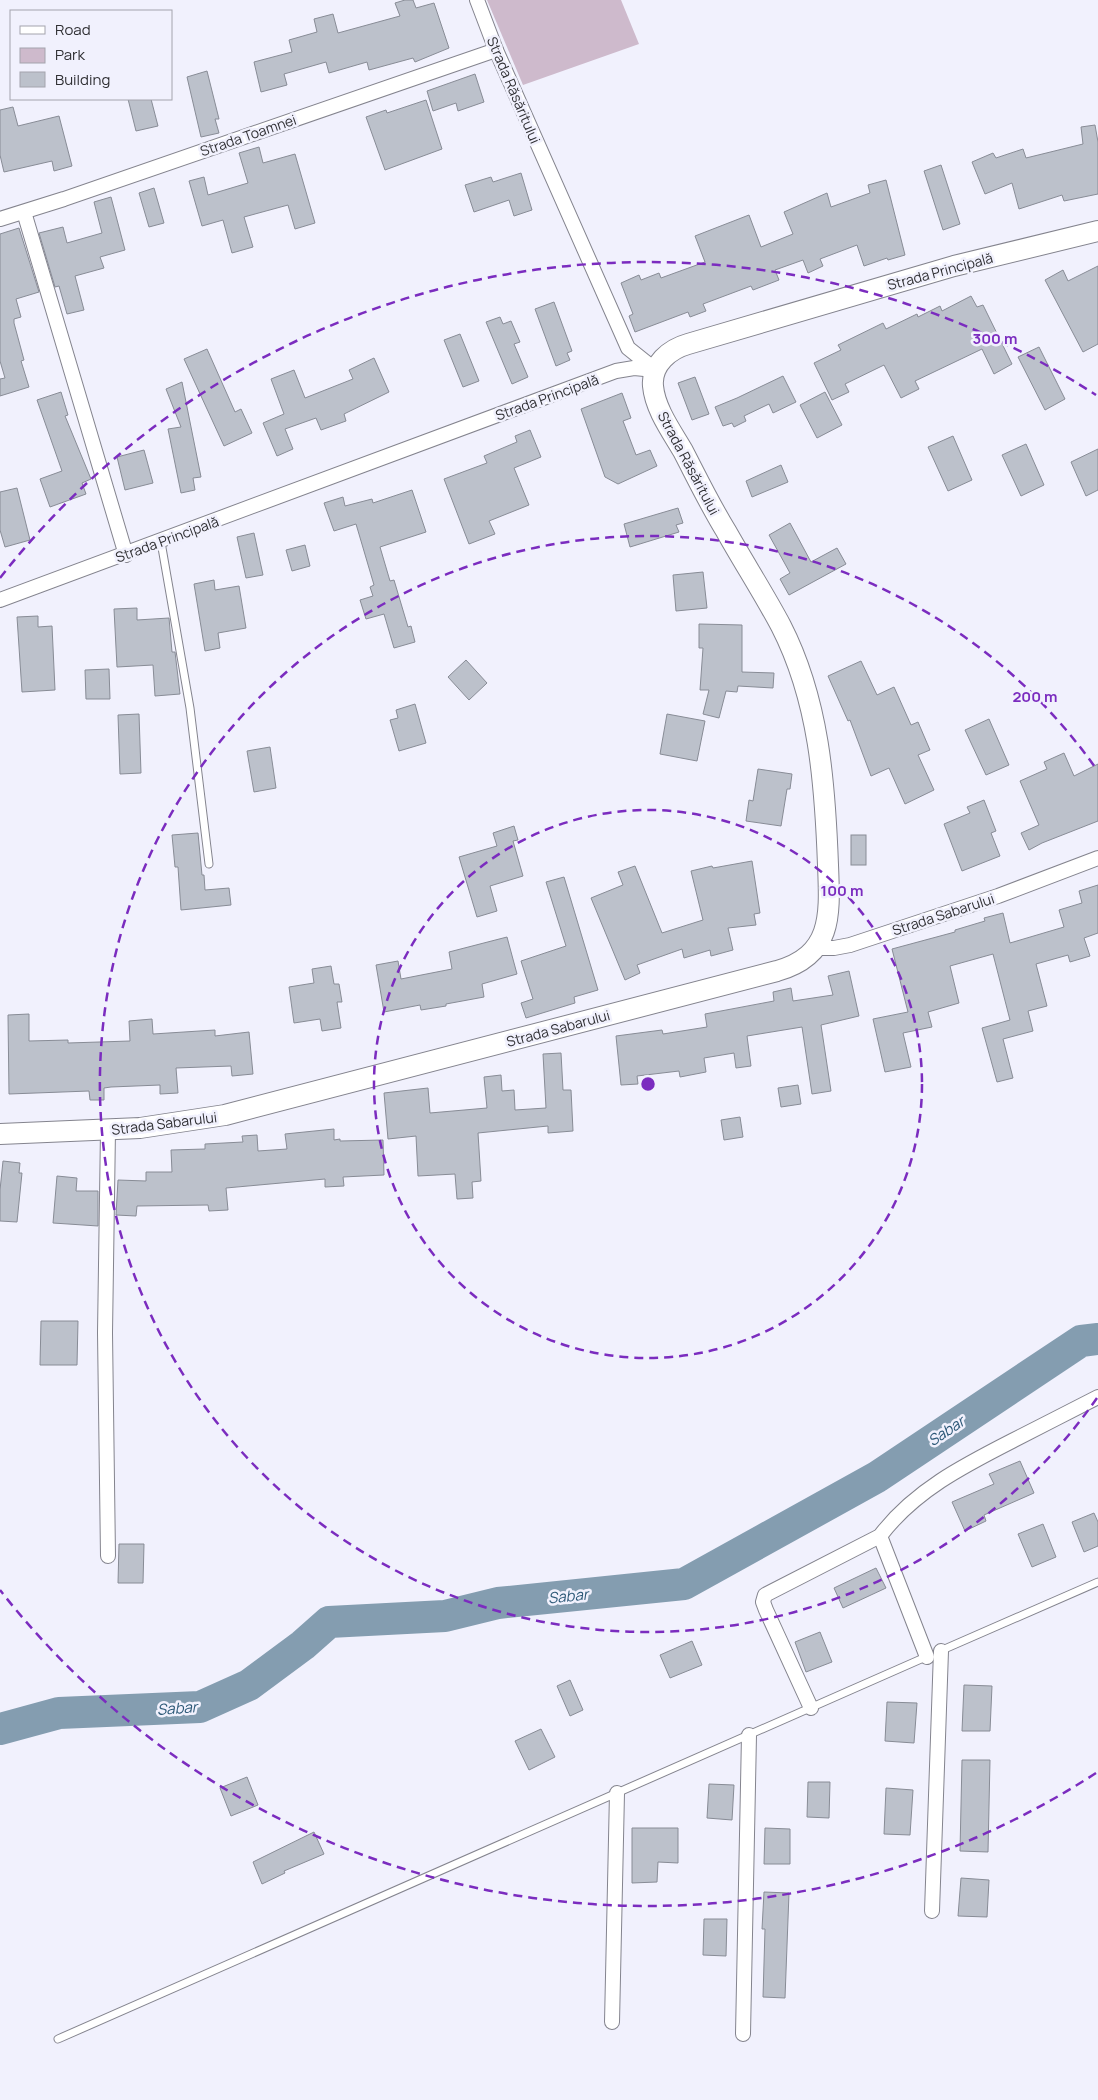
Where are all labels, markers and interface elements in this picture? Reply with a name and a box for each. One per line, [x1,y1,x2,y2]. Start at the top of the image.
legend [10,10,172,100]
text: Road [55,19,91,40]
street label: Strada Răsăritului [483,34,545,146]
text: Park [55,44,85,65]
text: Building [55,69,110,90]
street label: Strada Toamnei [197,110,299,160]
street label: Strada Principală [885,248,995,294]
text: 300 m [973,328,1017,349]
street label: Strada Principală [493,369,601,425]
street label: Strada Răsăritului [654,408,724,518]
street label: Strada Principală [113,511,221,567]
text: 200 m [1012,686,1058,707]
text: 100 m [821,880,863,901]
street label: Strada Sabarului [889,889,997,939]
street label: Strada Sabarului [504,1005,612,1051]
centre of rings [639,1075,657,1093]
street label: Strada Sabarului [110,1107,218,1139]
water label: Sabar [923,1410,971,1451]
water label: Sabar [547,1583,592,1609]
water label: Sabar [156,1696,200,1720]

